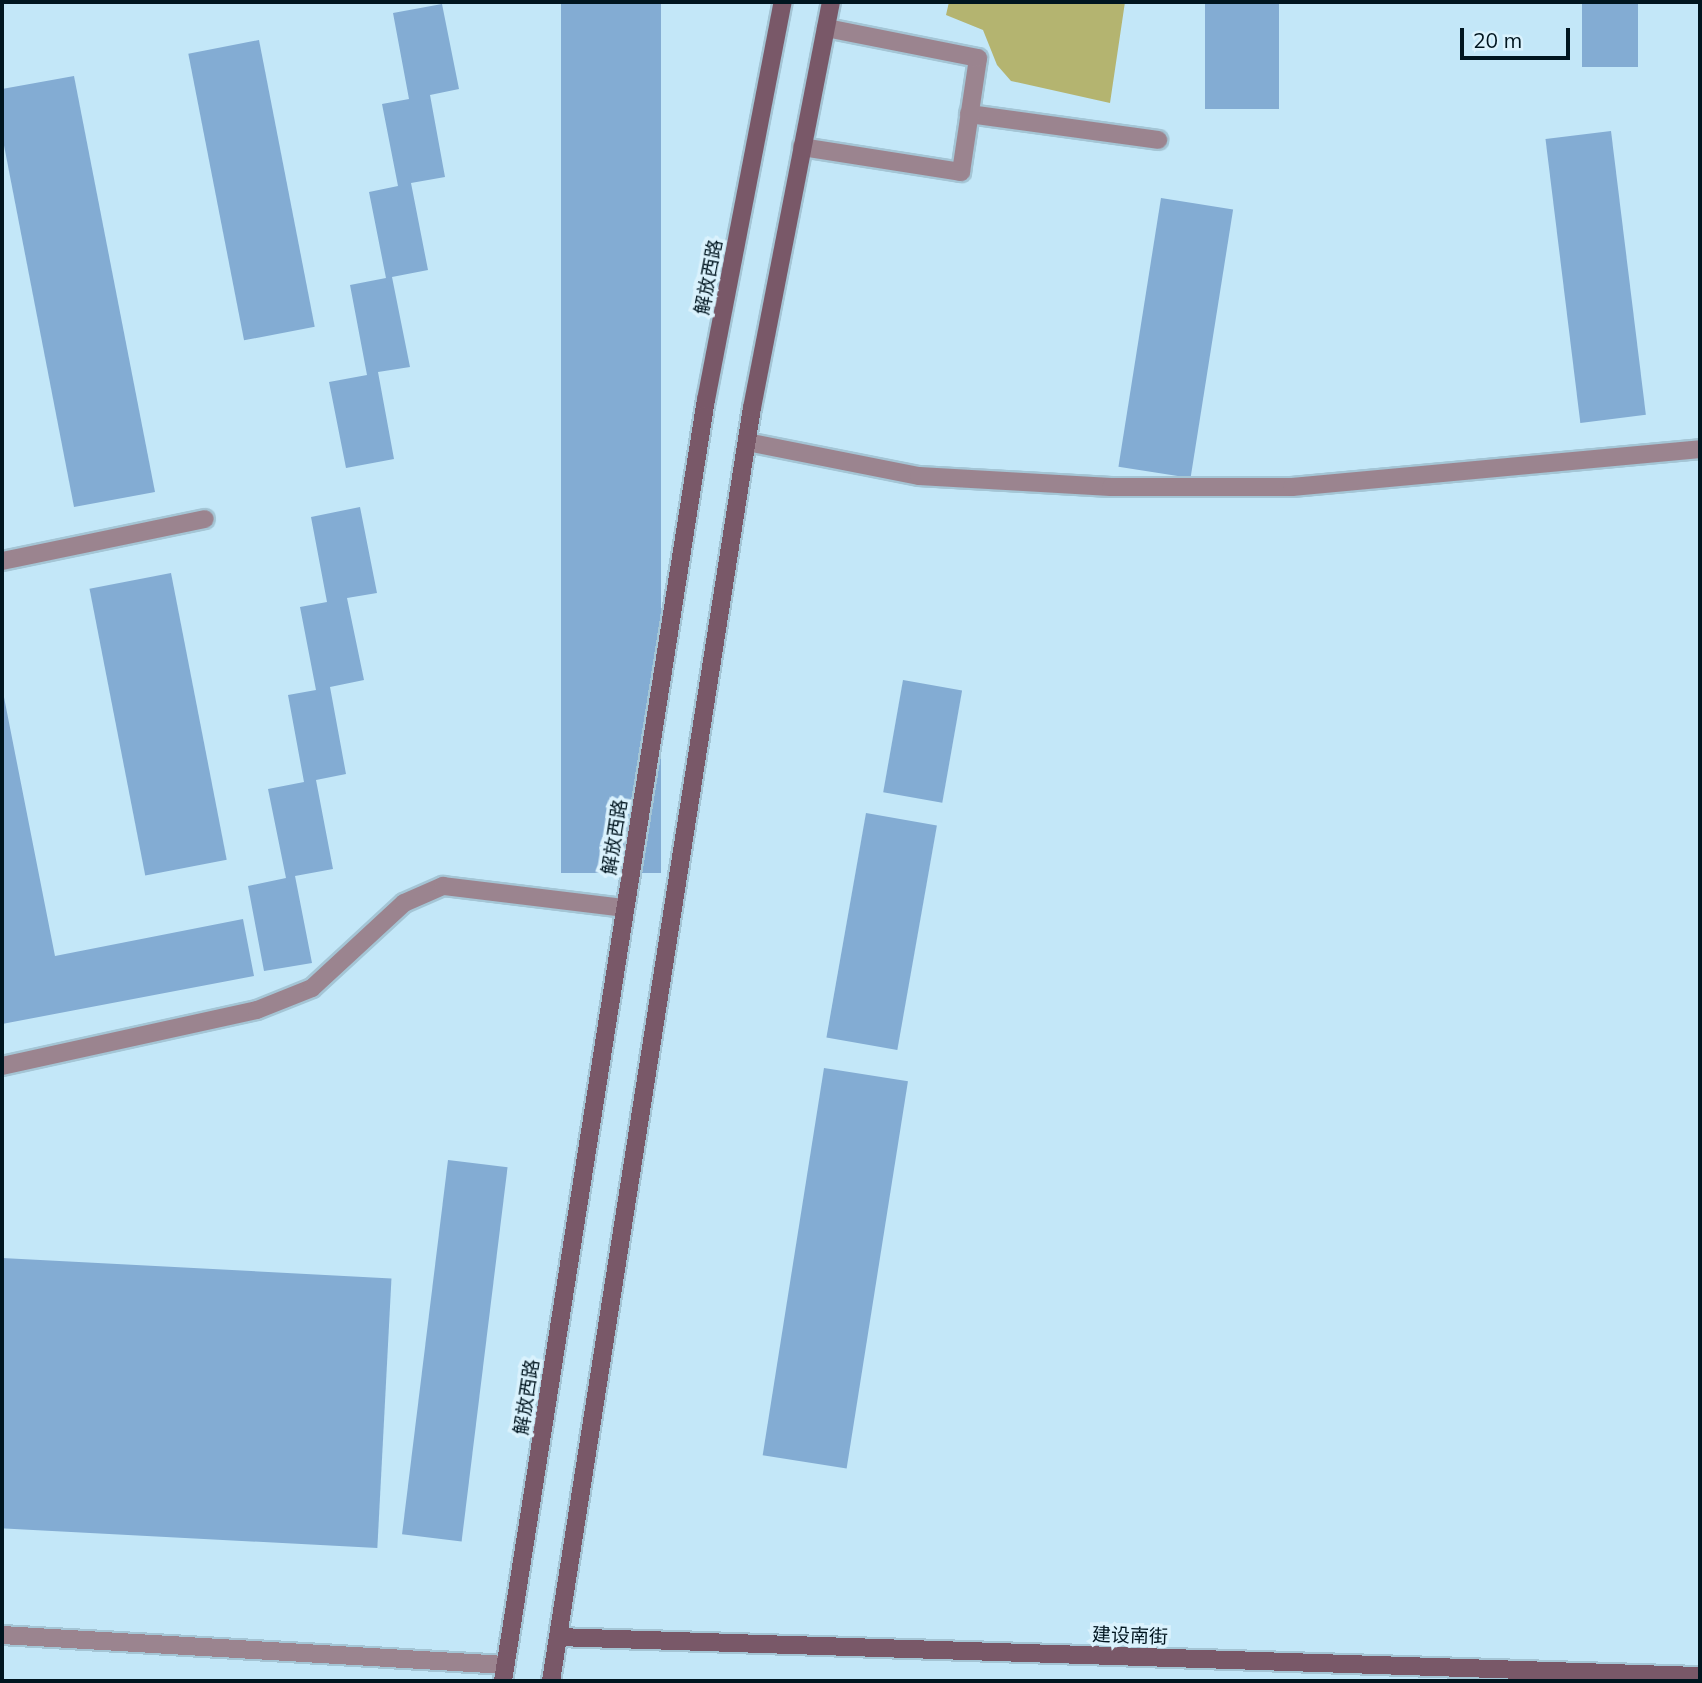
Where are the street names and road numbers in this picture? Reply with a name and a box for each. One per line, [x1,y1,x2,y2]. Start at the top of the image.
street label: 解放西路 [691,238,727,316]
street label: 解放西路 [598,798,632,876]
street label: 解放西路 [510,1358,544,1436]
street label: 建设南街 [1092,1623,1168,1649]

